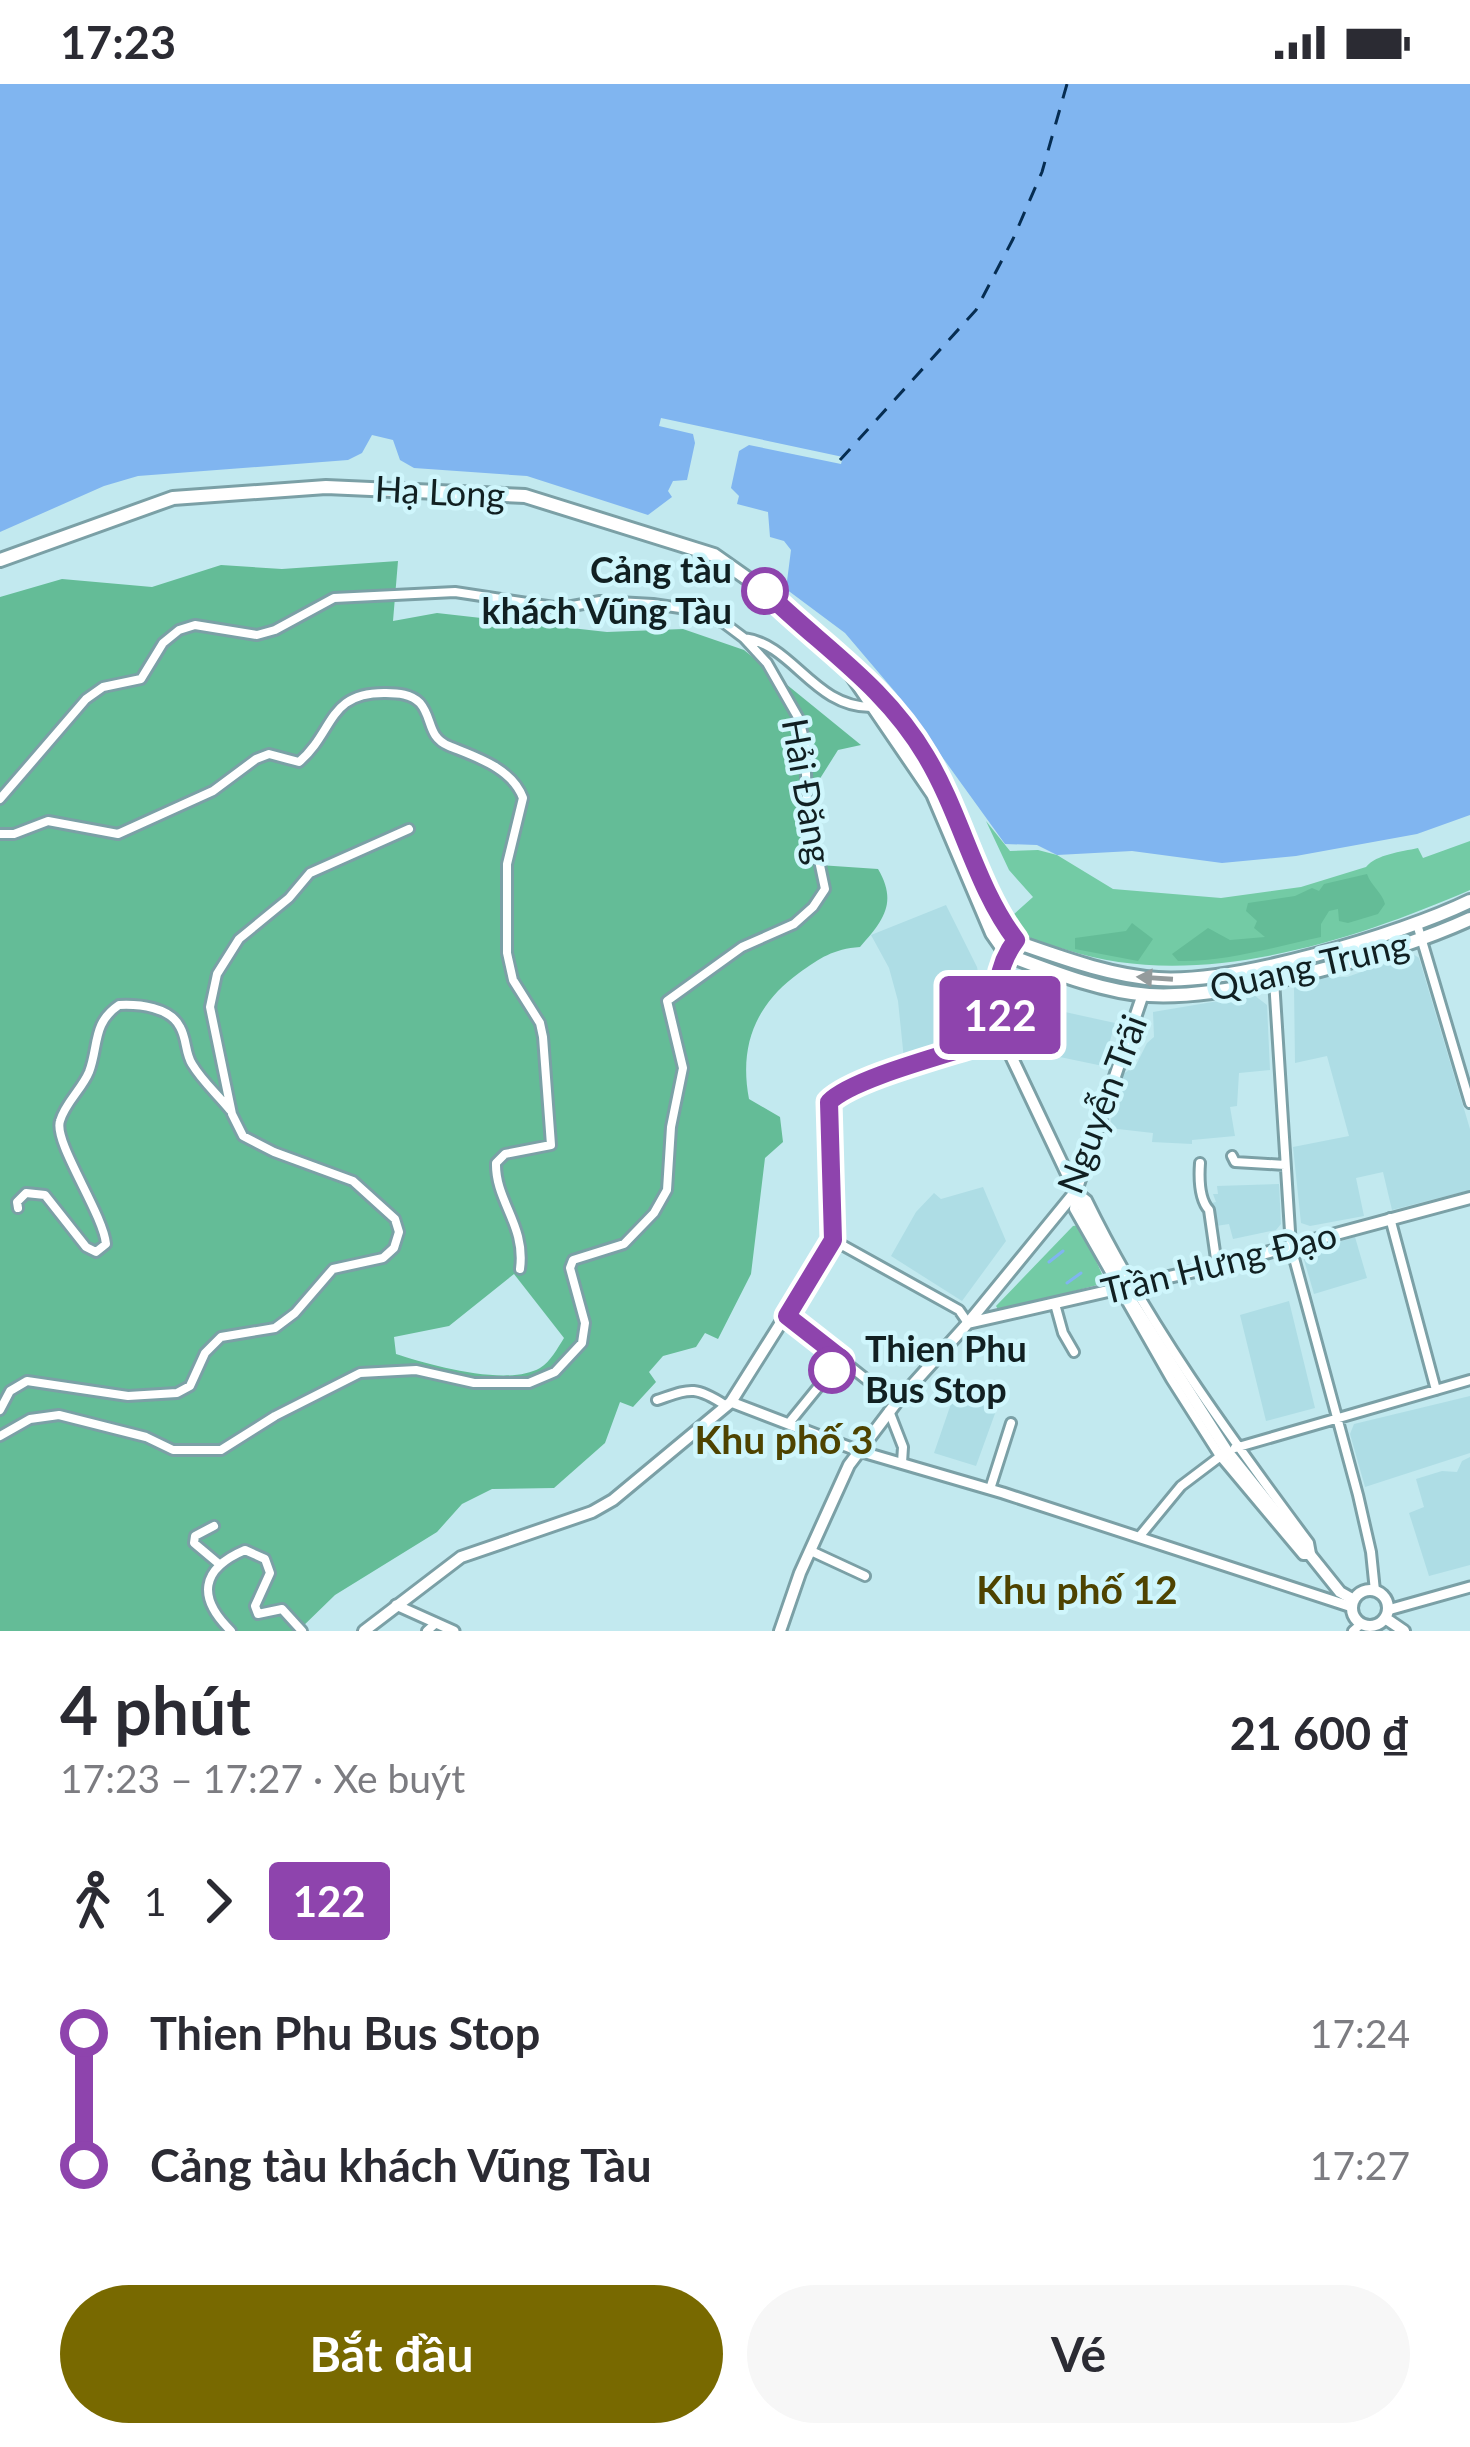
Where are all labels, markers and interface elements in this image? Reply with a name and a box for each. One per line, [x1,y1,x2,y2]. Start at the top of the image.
text: 17:23 [60,15,176,69]
street label: Hạ Long [374,466,506,516]
place label: Cảng tàu khách Vũng Tàu [482,547,732,632]
marker: Cảng tàu khách Vũng Tàu [743,569,787,613]
street label: Hải Đăng [774,715,842,867]
street label: Quang Trung [1205,921,1412,1009]
one-way arrow [1135,968,1173,987]
line badge: 122 [931,976,1069,1054]
text: 122 [963,990,1037,1040]
street label: Nguyễn Trãi [1047,1008,1155,1199]
street label: Trần Hưng Đạo [1097,1212,1341,1313]
place label: Thien Phu Bus Stop [865,1326,1027,1411]
marker: Thien Phu Bus Stop [810,1348,854,1392]
district label: Khu phố 3 [695,1416,873,1462]
district label: Khu phố 12 [976,1566,1178,1612]
text: 4 phút [60,1670,251,1749]
text: 21 600 ₫ [1230,1706,1410,1760]
text: 17:23 – 17:27 · Xe buýt [60,1755,465,1801]
icon: walk [60,1868,126,1934]
icon: forward [185,1868,251,1934]
text: 122 [293,1876,366,1926]
text: 1 [144,1878,167,1924]
text: Thien Phu Bus Stop [150,2006,540,2060]
text: 17:24 [1310,2010,1410,2056]
text: Cảng tàu khách Vũng Tàu [150,2138,652,2192]
text: 17:27 [1310,2142,1410,2188]
button: Bắt đầu [60,2285,723,2423]
button: Vé [747,2285,1410,2423]

